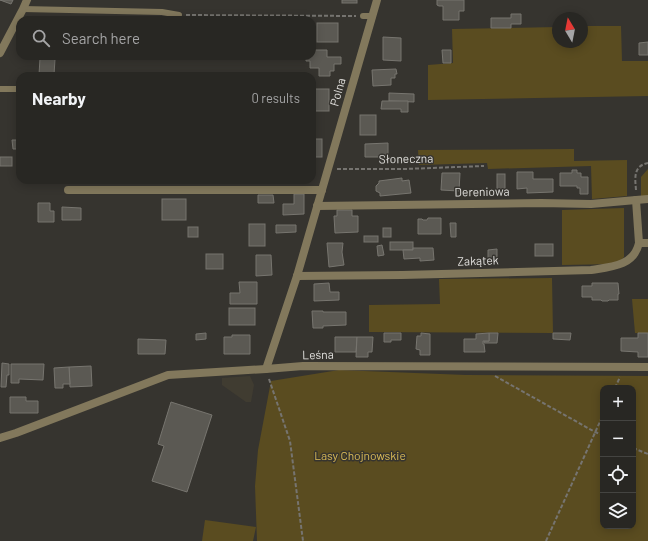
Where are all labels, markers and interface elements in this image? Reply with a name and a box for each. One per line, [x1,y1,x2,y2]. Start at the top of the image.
north arrow [552,12,588,48]
search box [16,16,316,60]
icon: search [30,27,52,49]
text: Search here [62,29,140,47]
street label: Polna [326,76,348,107]
text: Nearby [32,88,86,108]
text: 0 results [251,90,300,106]
street label: Słoneczna [379,151,433,165]
street label: Dereniowa [454,184,510,198]
street label: Zakątek [457,252,499,268]
street label: Leśna [302,347,334,361]
map controls [600,385,636,529]
button: + [600,385,636,421]
button: − [600,421,636,457]
park label: Lasy Chojnowskie [314,448,406,462]
button: locate [600,457,636,493]
button: layers [600,493,636,529]

